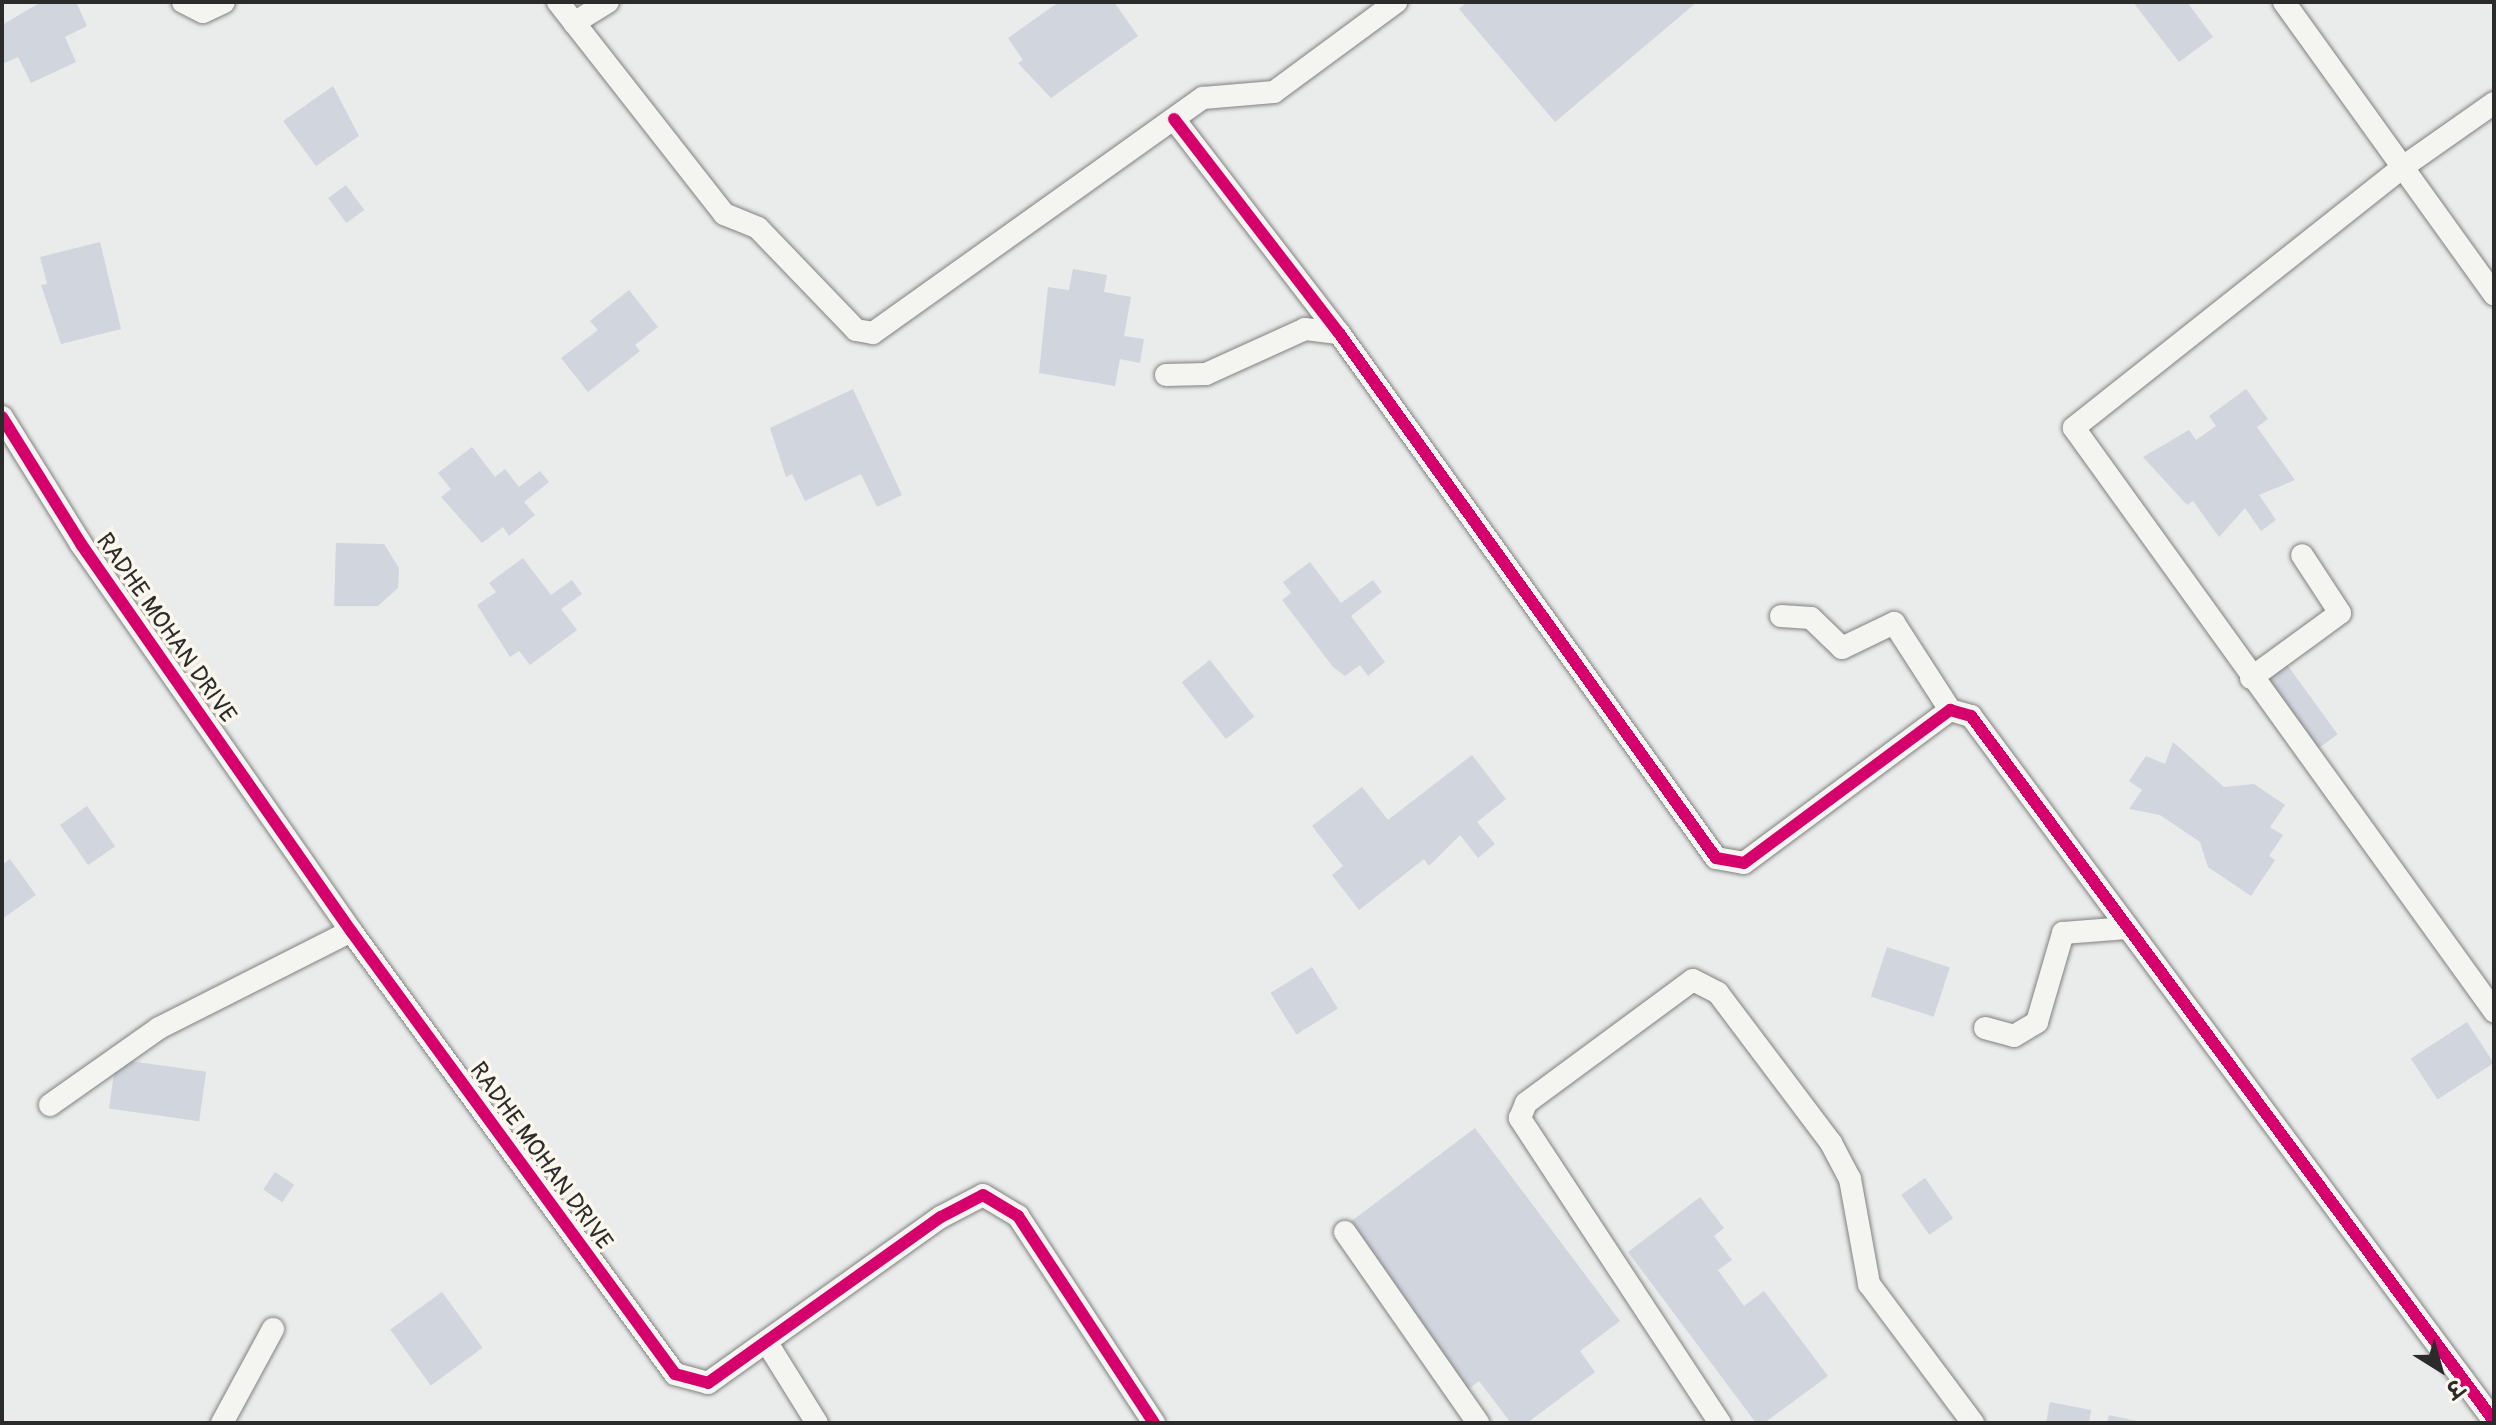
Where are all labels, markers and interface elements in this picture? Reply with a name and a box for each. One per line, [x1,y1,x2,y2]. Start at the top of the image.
street label: RADHE MOHAN DRIVE [90,528,242,728]
street label: RADHE MOHAN DRIVE [463,1057,619,1255]
north arrow [2400,1329,2480,1409]
text: उ [2440,1373,2469,1404]

